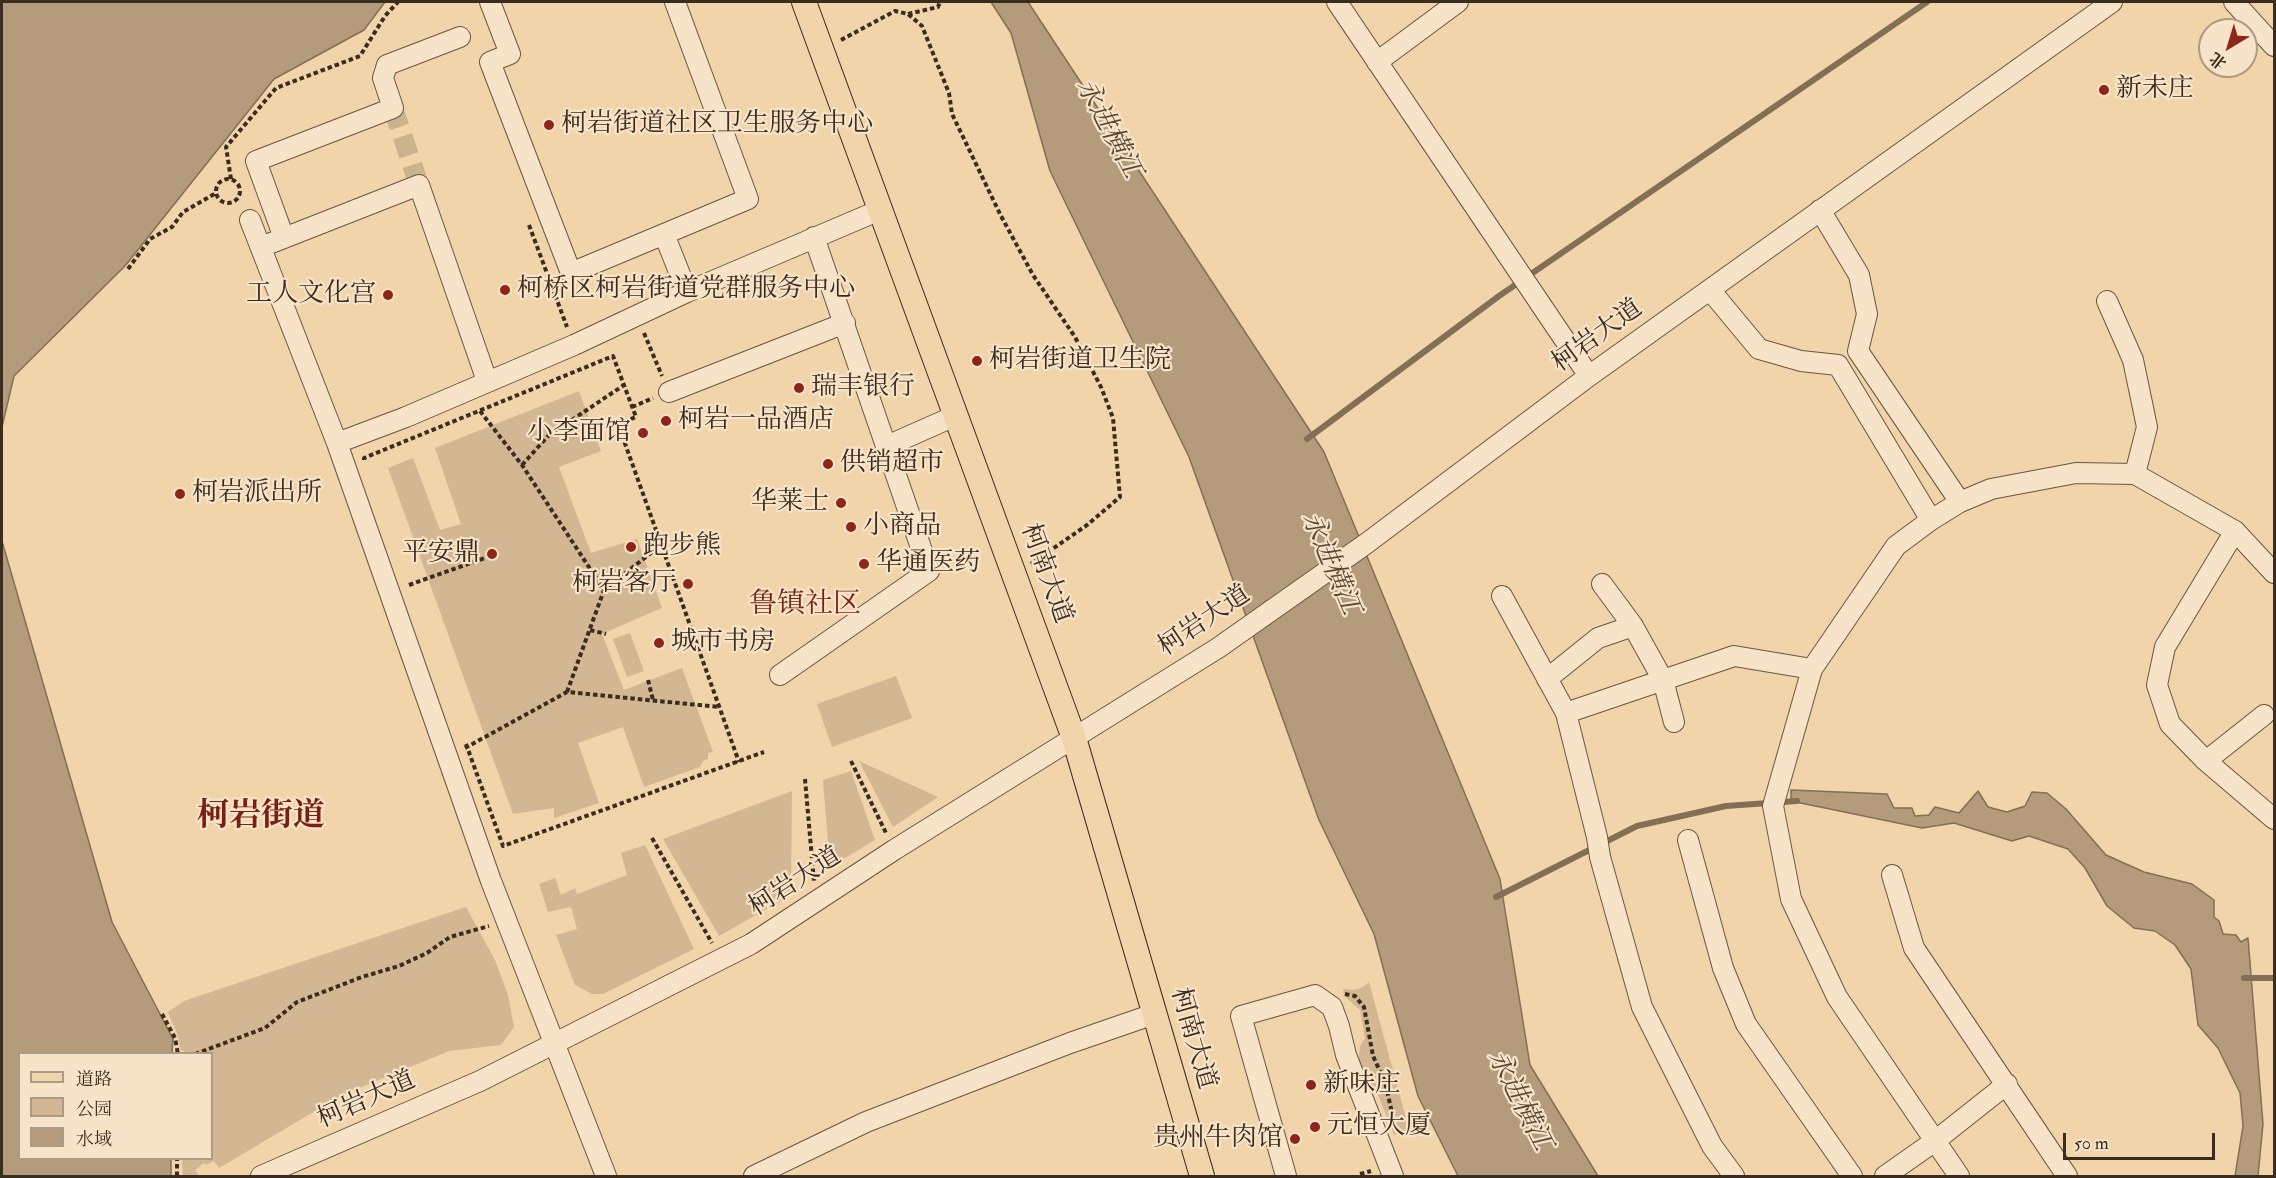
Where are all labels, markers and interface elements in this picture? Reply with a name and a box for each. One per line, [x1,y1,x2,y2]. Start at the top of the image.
north arrow [2198,18,2258,78]
text: 北 [2206,48,2231,73]
water label: 永进横江 [1067,74,1147,184]
place label: 新未庄 [2116,74,2194,106]
marker: 新未庄 [2097,83,2111,97]
place label: 柯岩街道社区卫生服务中心 [561,109,873,141]
marker: 柯岩街道社区卫生服务中心 [542,118,556,132]
place label: 柯桥区柯岩街道党群服务中心 [517,274,855,306]
place label: 工人文化宫 [246,279,376,311]
marker: 柯桥区柯岩街道党群服务中心 [498,283,512,297]
marker: 工人文化宫 [381,288,395,302]
street label: 柯岩大道 [1547,294,1649,380]
place label: 柯岩街道卫生院 [989,345,1171,377]
marker: 柯岩街道卫生院 [970,354,984,368]
place label: 瑞丰银行 [811,372,915,404]
marker: 瑞丰银行 [792,381,806,395]
place label: 柯岩一品酒店 [678,405,834,437]
marker: 柯岩一品酒店 [659,414,673,428]
place label: 小李面馆 [527,417,631,449]
marker: 小李面馆 [636,426,650,440]
place label: 供销超市 [840,448,944,480]
marker: 供销超市 [821,457,835,471]
place label: 柯岩派出所 [192,478,322,510]
marker: 柯岩派出所 [173,487,187,501]
place label: 华莱士 [751,487,829,519]
marker: 华莱士 [834,496,848,510]
water label: 永进横江 [1293,508,1365,620]
place label: 小商品 [863,511,941,543]
marker: 小商品 [844,520,858,534]
street label: 柯南大道 [1013,520,1077,628]
place label: 跑步熊 [643,531,721,563]
place label: 平安鼎 [402,538,480,570]
marker: 跑步熊 [624,540,638,554]
marker: 平安鼎 [485,547,499,561]
place label: 华通医药 [876,548,980,580]
marker: 华通医药 [857,557,871,571]
place label: 柯岩客厅 [572,568,676,600]
marker: 柯岩客厅 [681,577,695,591]
street label: 柯岩大道 [1153,580,1257,664]
district label: 鲁镇社区 [749,589,861,623]
place label: 城市书房 [671,627,775,659]
marker: 城市书房 [652,636,666,650]
district label: 柯岩街道 [197,799,325,837]
street label: 柯岩大道 [744,842,848,924]
street label: 柯南大道 [1163,985,1221,1093]
water label: 永进横江 [1479,1046,1557,1156]
legend [18,1052,213,1160]
street label: 柯岩大道 [313,1066,421,1136]
text: 道路 [76,1068,112,1091]
place label: 新味庄 [1323,1069,1401,1101]
marker: 新味庄 [1304,1078,1318,1092]
text: 公园 [76,1098,112,1121]
place label: 元恒大厦 [1327,1111,1431,1143]
marker: 元恒大厦 [1308,1120,1322,1134]
scale bar [2066,1121,2218,1159]
place label: 贵州牛肉馆 [1153,1123,1283,1155]
text: 水域 [76,1128,112,1151]
marker: 贵州牛肉馆 [1288,1132,1302,1146]
text: 50 m [2074,1132,2109,1155]

